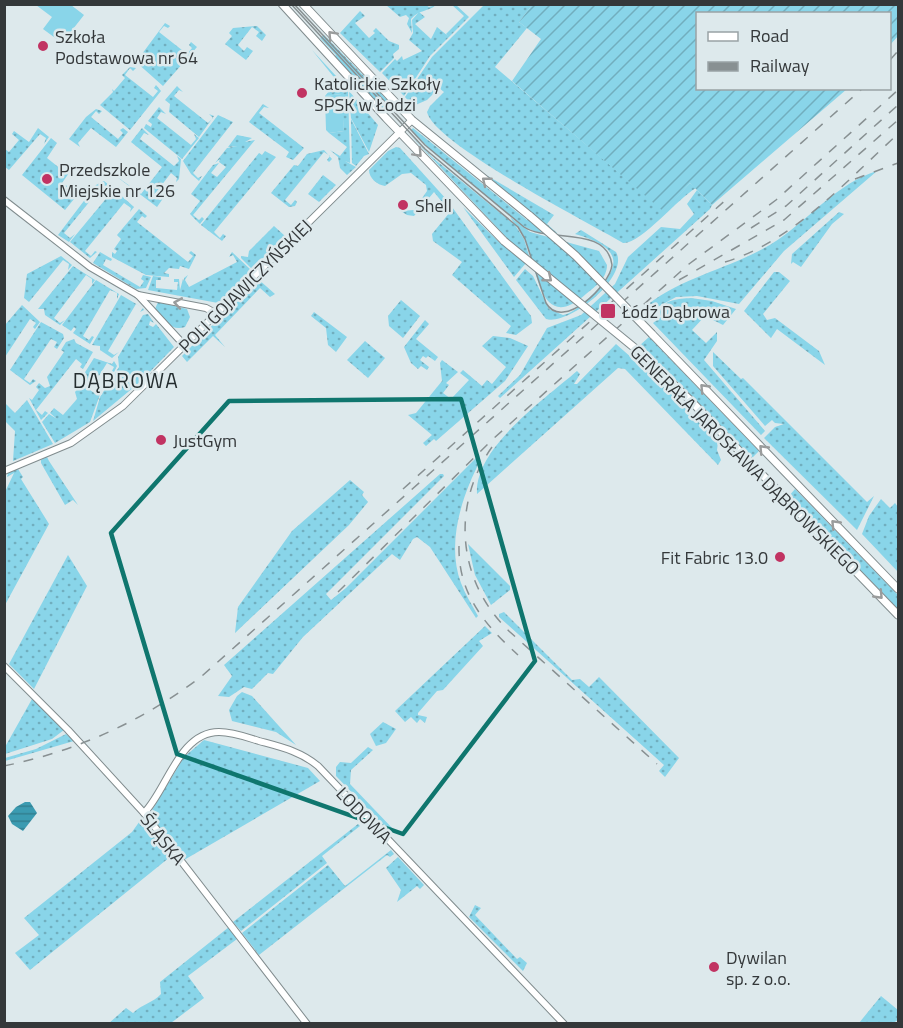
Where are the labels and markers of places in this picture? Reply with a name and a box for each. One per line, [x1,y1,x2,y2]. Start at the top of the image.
place label: Szkoła Podstawowa nr 64 [55,23,198,71]
marker: Szkoła Podstawowa nr 64 [36,39,50,53]
place label: Katolickie Szkoły SPSK w Łodzi [314,70,441,118]
marker: Katolickie Szkoły SPSK w Łodzi [295,86,309,100]
place label: Przedszkole Miejskie nr 126 [59,156,175,204]
marker: Przedszkole Miejskie nr 126 [40,172,54,186]
place label: Shell [415,192,452,219]
marker: Shell [396,198,410,212]
place label: Łódź Dąbrowa [621,298,730,325]
marker: Łódź Dąbrowa [599,302,617,320]
place label: JustGym [173,427,237,454]
marker: JustGym [154,433,168,447]
place label: Fit Fabric 13.0 [661,544,768,571]
marker: Fit Fabric 13.0 [773,550,787,564]
place label: Dywilan sp. z o.o. [726,944,791,992]
marker: Dywilan sp. z o.o. [707,960,721,974]

